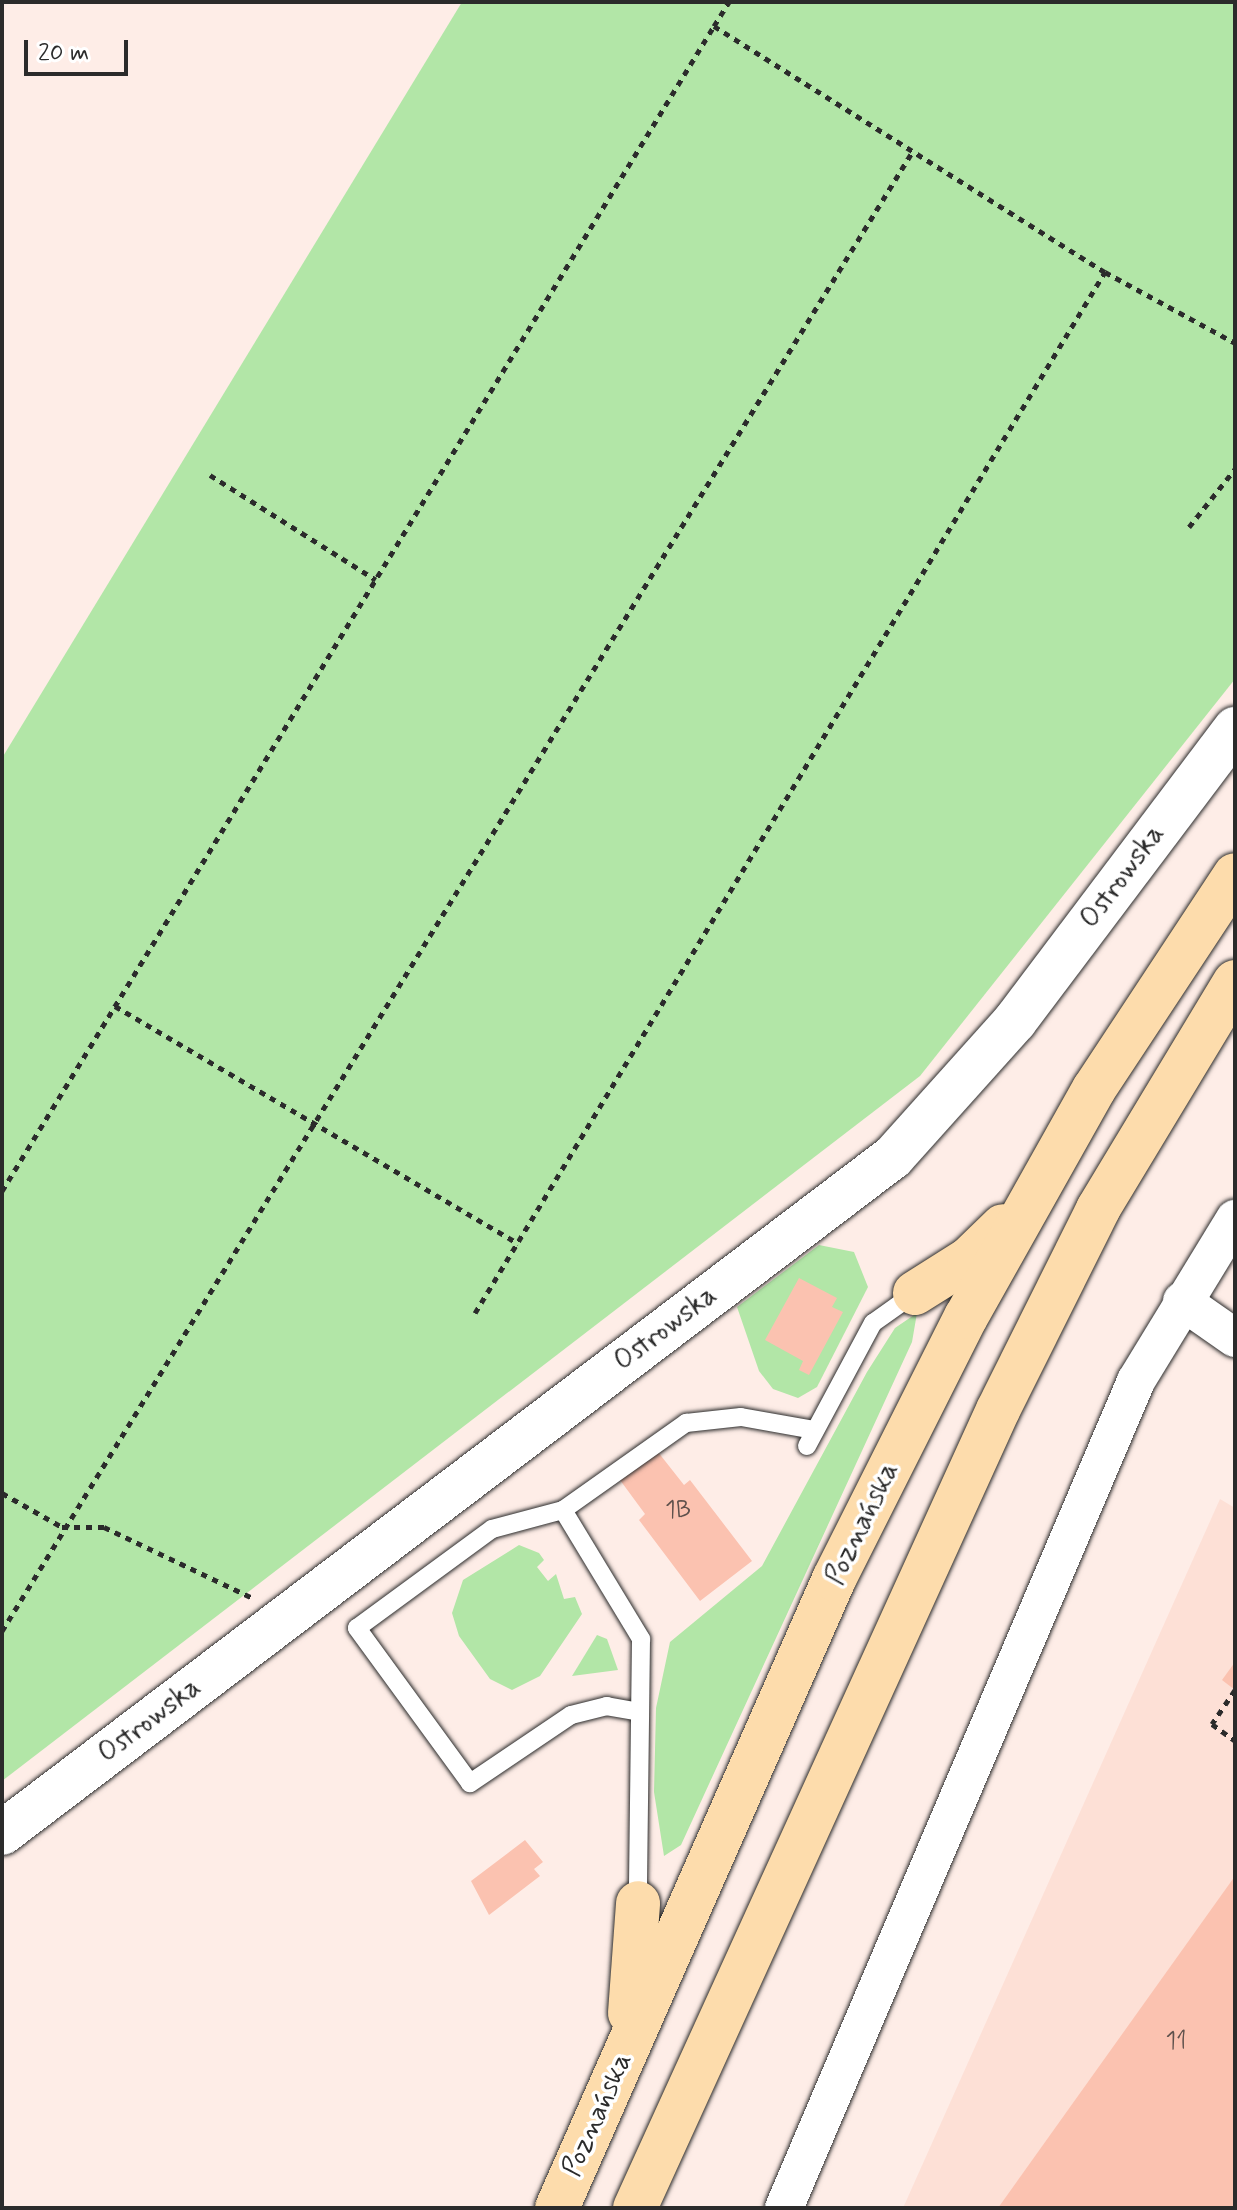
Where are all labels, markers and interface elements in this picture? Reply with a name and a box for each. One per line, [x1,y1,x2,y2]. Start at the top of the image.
scale bar [28,24,132,74]
text: 20 m [38,38,89,69]
street label: Ostrowska [1073,819,1173,935]
street label: Ostrowska [608,1279,724,1379]
street label: Poznańska [819,1457,907,1591]
house number: 1B [665,1497,691,1525]
street label: Ostrowska [92,1671,208,1771]
house number: 11 [1165,2028,1187,2056]
street label: Poznańska [556,2048,640,2182]

